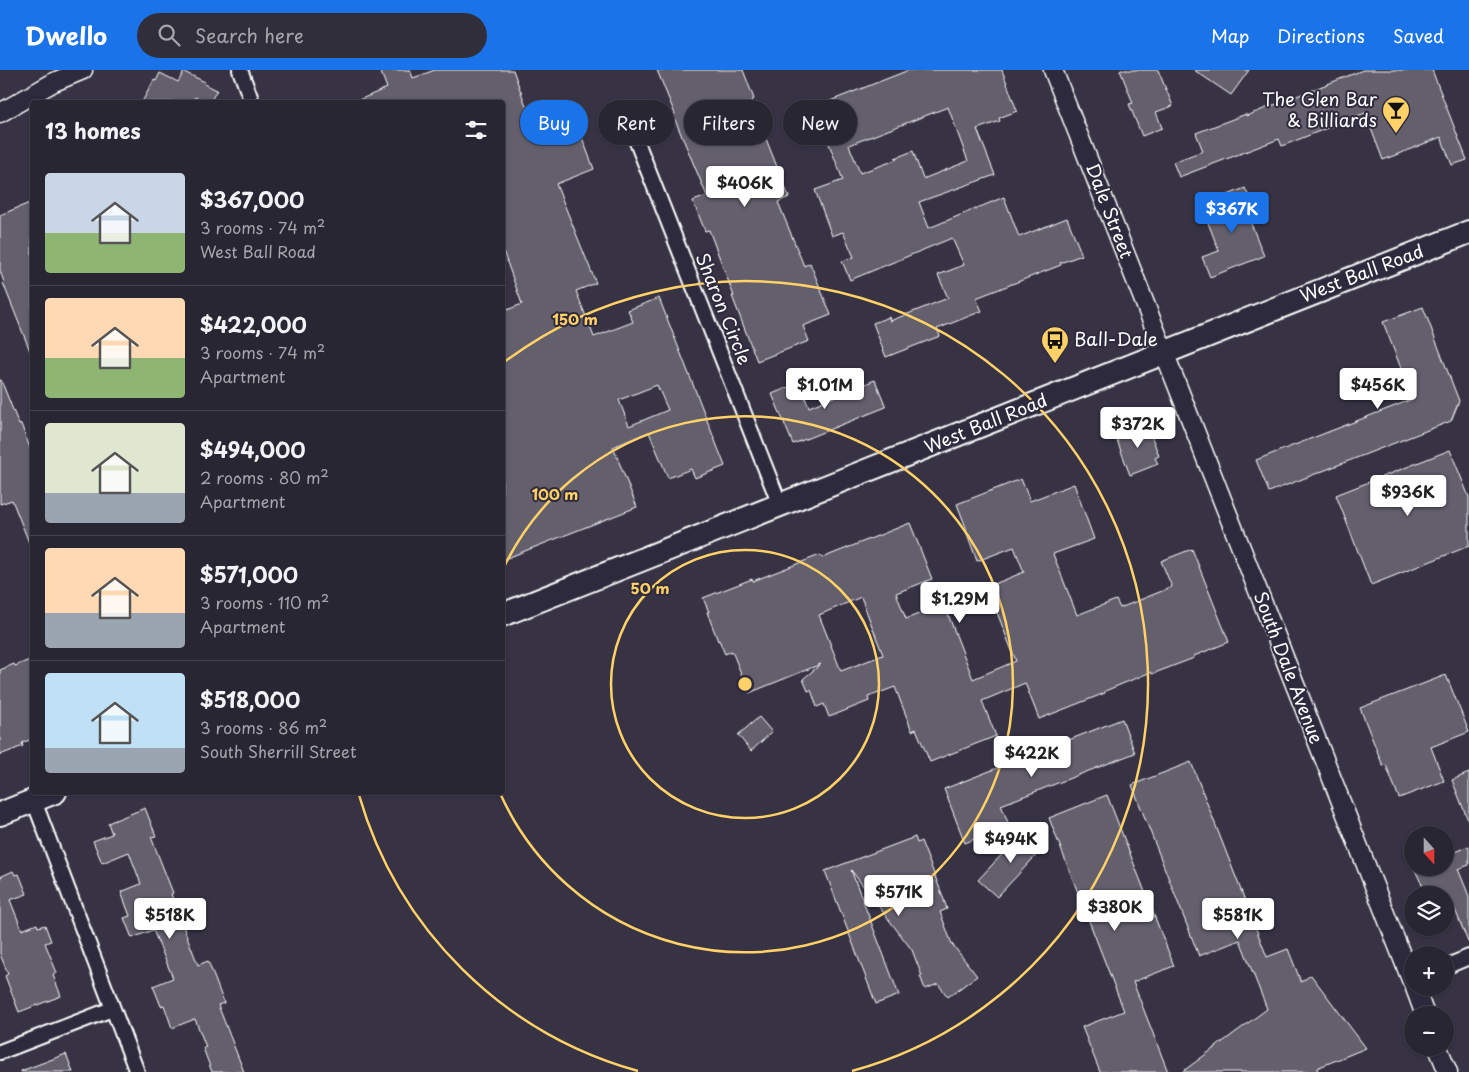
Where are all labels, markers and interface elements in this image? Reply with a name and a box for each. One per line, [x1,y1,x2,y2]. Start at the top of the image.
search box [137,13,487,58]
text: Dwello [25,17,107,53]
icon: search [155,21,183,49]
text: Search here [195,21,304,49]
text: Map [1211,22,1249,49]
text: Directions [1277,22,1365,49]
text: Saved [1393,22,1444,49]
place label: The Glen Bar & Billiards [1262,85,1378,133]
bar icon: The Glen Bar & Billiards [1381,95,1411,134]
chip: Buy [520,100,588,145]
chip: Rent [598,100,674,145]
chip: Filters [684,100,773,145]
chip: New [783,100,857,145]
text: 13 homes [45,114,141,146]
icon: filters [462,116,490,144]
street label: Dale Street [1080,159,1141,262]
pin: $406K [710,166,780,208]
text: $406K [717,170,773,194]
text: $367,000 [200,183,304,215]
pin: $367K [1197,191,1267,234]
icon: home [85,193,145,253]
text: $367K [1206,196,1258,220]
text: 3 rooms · 74 m² [200,215,325,239]
street label: West Ball Road [1296,237,1427,309]
text: West Ball Road [200,239,316,263]
street label: Sharon Circle [690,248,759,369]
text: 150 m [552,307,598,330]
text: $422,000 [200,308,307,340]
icon: home [85,318,145,378]
bus stop icon: Ball-Dale [1040,325,1070,364]
place label: Ball-Dale [1074,325,1158,352]
text: 3 rooms · 74 m² [200,340,325,364]
text: Apartment [200,364,285,388]
pin: $1.01M [784,368,866,410]
pin: $456K [1343,368,1413,410]
text: $1.01M [797,372,853,396]
text: $456K [1351,372,1405,396]
street label: West Ball Road [920,386,1051,460]
pin: $372K [1103,406,1173,449]
text: $372K [1111,411,1165,435]
text: $494,000 [200,433,306,465]
icon: home [85,443,145,503]
text: 2 rooms · 80 m² [200,465,329,489]
pin: $936K [1373,474,1443,517]
text: $936K [1381,479,1435,503]
text: 100 m [532,482,578,505]
text: Apartment [200,489,285,513]
text: $571,000 [200,558,298,590]
icon: home [85,568,145,628]
text: 50 m [631,576,669,599]
pin: $1.29M [919,582,1001,624]
text: $1.29M [931,586,989,610]
street label: South Dale Avenue [1248,588,1331,748]
text: 3 rooms · 110 m² [200,590,329,614]
text: Apartment [200,614,285,638]
centre of rings [736,675,754,693]
text: $518,000 [200,683,300,715]
icon: home [85,693,145,753]
text: 3 rooms · 86 m² [200,715,327,739]
pin: $422K [997,736,1067,778]
text: South Sherrill Street [200,739,356,763]
text: $422K [1005,740,1059,764]
pin: $494K [976,822,1046,864]
text: $494K [984,826,1038,850]
north arrow [1404,826,1454,876]
map controls [1404,826,1454,1056]
pin: $571K [864,874,934,917]
text: $571K [875,879,923,903]
button: layers [1404,886,1454,936]
pin: $380K [1080,890,1150,932]
text: $380K [1088,894,1142,918]
pin: $518K [135,898,205,940]
pin: $581K [1203,898,1273,940]
text: $518K [145,902,195,926]
text: $581K [1213,902,1263,926]
button: + [1404,946,1454,996]
button: − [1404,1006,1454,1056]

